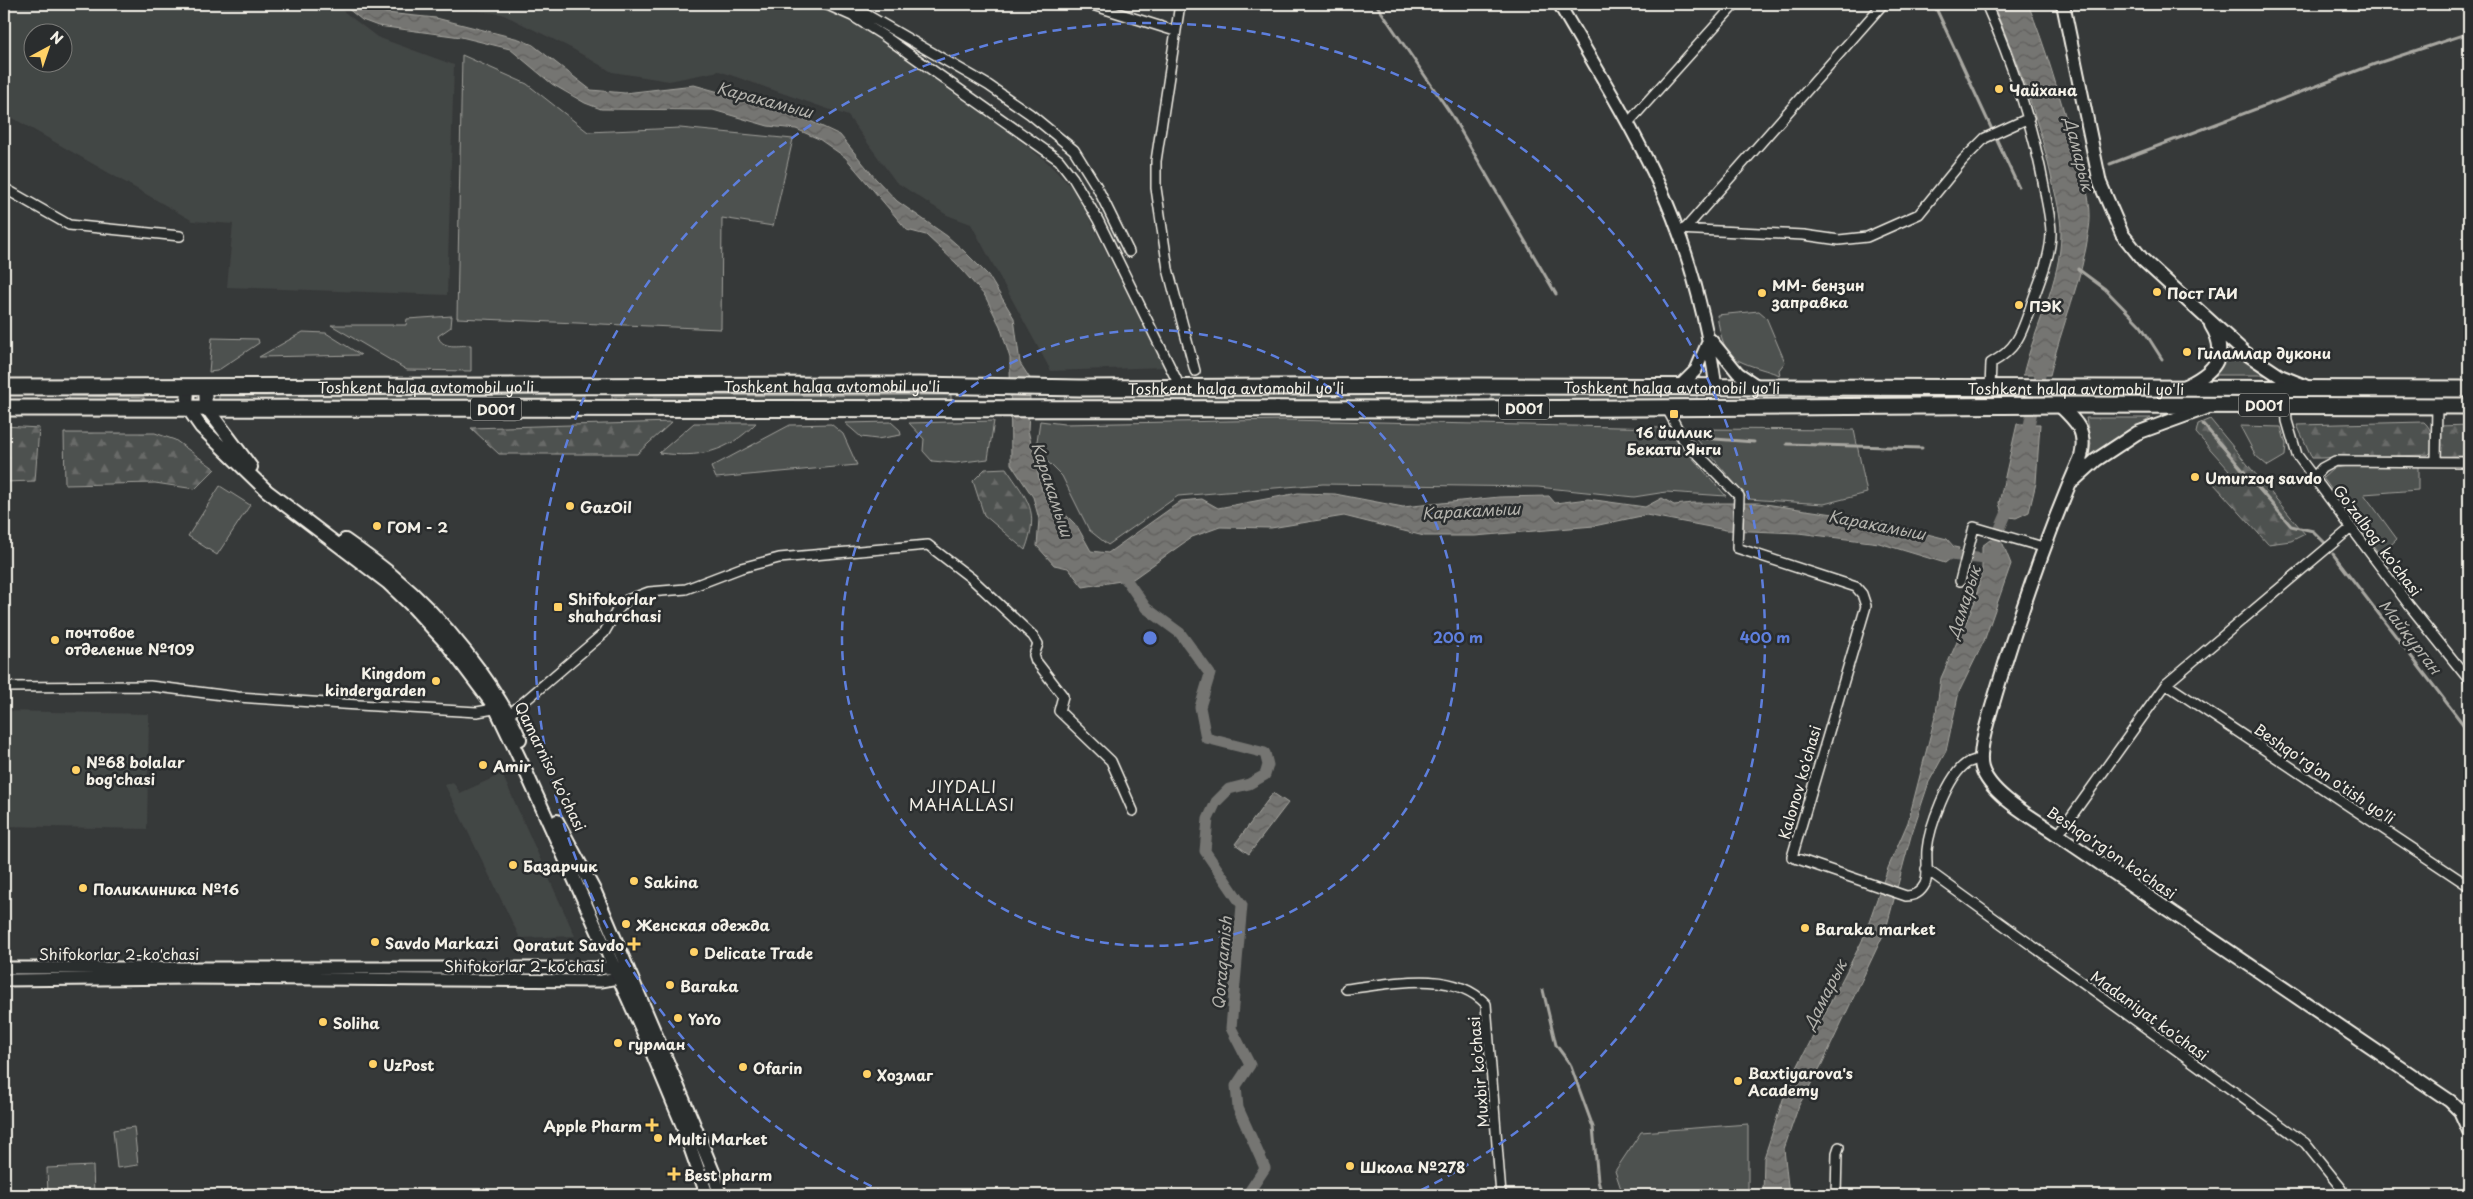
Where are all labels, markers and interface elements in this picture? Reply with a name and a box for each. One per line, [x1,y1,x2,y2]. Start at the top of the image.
north arrow [22,22,72,72]
text: N [46,26,68,49]
water label: Каракамыш [714,75,817,124]
place label: Чайхана [2009,78,2078,101]
marker: Чайхана [1993,83,2005,95]
water label: Дамарык [2059,113,2101,195]
place label: ММ- бензин заправка [1771,273,1864,313]
place label: Пост ГАИ [2167,281,2238,304]
marker: Пост ГАИ [2151,286,2163,298]
marker: ММ- бензин заправка [1756,287,1768,299]
place label: ПЭК [2029,294,2062,317]
marker: ПЭК [2013,299,2025,311]
place label: Гиламлар дукони [2197,341,2331,364]
marker: Гиламлар дукони [2181,346,2193,358]
street label: Toshkent halqa avtomobil yo'li [724,373,941,397]
street label: Toshkent halqa avtomobil yo'li [318,374,534,398]
street label: Toshkent halqa avtomobil yo'li [1128,375,1344,399]
street label: Toshkent halqa avtomobil yo'li [1564,375,1780,398]
street label: Toshkent halqa avtomobil yo'li [1968,376,2184,400]
road number: D001 [2239,394,2289,416]
road number: D001 [1499,396,1549,419]
road number: D001 [471,398,521,420]
marker: 16 йиллик Бекати Янги [1668,408,1680,420]
place label: 16 йиллик Бекати Янги [1627,420,1721,460]
water label: Каракамыш [1026,439,1080,541]
place label: Umurzoq savdo [2205,466,2322,489]
marker: Umurzoq savdo [2189,471,2201,483]
street label: Go'zalbog' ko'chasi [2328,479,2428,601]
place label: GazOil [580,495,632,518]
water label: Каракамыш [1421,495,1522,525]
marker: GazOil [564,500,576,512]
water label: Каракамыш [1827,503,1929,545]
place label: ГОМ - 2 [387,515,448,538]
marker: ГОМ - 2 [371,520,383,532]
water label: Дамарык [1939,561,1986,643]
place label: Shifokorlar shaharchasi [568,587,661,627]
water label: Майкурган [2374,593,2449,679]
marker: Shifokorlar shaharchasi [552,601,564,613]
place label: почтовое отделение №109 [65,620,195,660]
text: 200 m [1433,625,1483,648]
text: 400 m [1740,625,1790,648]
centre of rings [1141,629,1159,647]
marker: почтовое отделение №109 [49,634,61,646]
place label: Kingdom kindergarden [325,661,426,701]
marker: Kingdom kindergarden [430,675,442,687]
street label: Qamarniso ko'chasi [510,697,592,835]
street label: Beshqo'rg'on o'tish yo'li [2250,717,2400,829]
street label: Kalonov ko'chasi [1772,722,1826,842]
place label: №68 bolalar bog'chasi [86,750,185,790]
place label: Amir [492,754,531,777]
marker: Amir [477,759,489,771]
marker: №68 bolalar bog'chasi [70,764,82,776]
district label: JIYDALI MAHALLASI [909,774,1015,816]
street label: Beshqo'rg'on ko'chasi [2043,800,2181,904]
place label: Базарчик [523,854,598,877]
marker: Базарчик [507,859,519,871]
place label: Sakina [644,870,699,893]
marker: Sakina [628,875,640,887]
place label: Поликлиника №16 [93,877,239,900]
marker: Поликлиника №16 [77,882,89,894]
place label: Женская одежда [635,913,771,936]
water label: Qoraqamish [1205,915,1237,1011]
place label: Baraka market [1815,917,1936,940]
marker: Женская одежда [620,918,632,930]
marker: Baraka market [1799,922,1811,934]
place label: Savdo Markazi [385,931,498,954]
place label: Qoratut Savdo [513,933,624,956]
marker: Savdo Markazi [369,936,381,948]
marker: Qoratut Savdo [628,938,640,950]
place label: Delicate Trade [704,941,813,964]
street label: Shifokorlar 2-ko'chasi [39,942,199,965]
marker: Delicate Trade [688,946,700,958]
street label: Shifokorlar 2-ko'chasi [444,954,604,977]
water label: Дамарык [1795,954,1852,1035]
street label: Madaniyat ko'chasi [2086,964,2214,1066]
place label: Baraka [680,974,739,997]
marker: Baraka [664,979,676,991]
place label: YoYo [688,1007,721,1030]
place label: Soliha [333,1011,380,1034]
marker: YoYo [672,1012,684,1024]
street label: Muxbir ko'chasi [1462,1015,1494,1129]
marker: Soliha [317,1016,329,1028]
place label: гурман [628,1032,686,1055]
marker: гурман [612,1037,624,1049]
place label: UzPost [383,1053,434,1076]
place label: Ofarin [753,1056,803,1079]
marker: UzPost [367,1058,379,1070]
marker: Ofarin [737,1061,749,1073]
place label: Baxtiyarova's Academy [1747,1061,1853,1101]
place label: Хозмаг [877,1063,934,1086]
marker: Хозмаг [861,1068,873,1080]
marker: Baxtiyarova's Academy [1732,1075,1744,1087]
place label: Apple Pharm [543,1114,642,1137]
marker: Apple Pharm [646,1119,658,1131]
place label: Multi Market [668,1127,768,1150]
marker: Multi Market [652,1132,664,1144]
place label: Школа №278 [1360,1155,1466,1178]
marker: Школа №278 [1344,1160,1356,1172]
place label: Best pharm [684,1163,772,1186]
marker: Best pharm [668,1168,680,1180]

